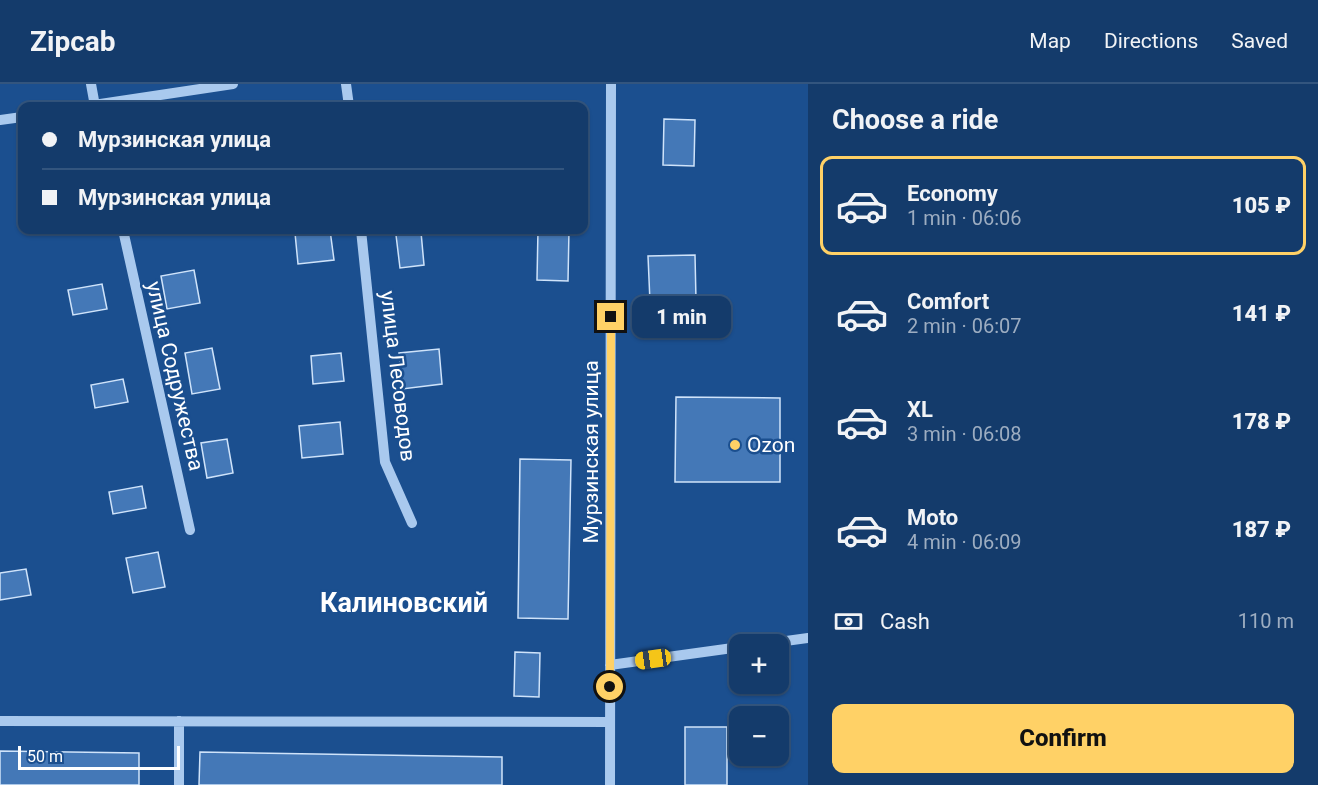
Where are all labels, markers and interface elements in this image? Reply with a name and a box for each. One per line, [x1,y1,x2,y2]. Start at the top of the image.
text: Zipcab [30,25,115,58]
text: Map [1029,29,1071,53]
text: Directions [1104,29,1198,53]
text: Saved [1231,29,1288,53]
text: Choose a ride [832,104,998,136]
text: Мурзинская улица [78,127,271,152]
icon: car [835,179,889,233]
text: Economy [907,181,998,206]
text: Мурзинская улица [78,185,271,210]
text: 105 ₽ [1232,193,1291,218]
text: 1 min · 06:06 [907,206,1022,230]
street label: улица Содружества [142,279,208,473]
icon: car [835,287,889,341]
street label: улица Лесоводов [376,289,420,463]
text: Comfort [907,289,989,314]
callout: 1 min [632,296,731,338]
text: 141 ₽ [1232,301,1291,326]
route end [597,303,624,330]
text: 1 min [656,305,707,329]
text: 2 min · 06:07 [907,314,1022,338]
street label: Мурзинская улица [579,360,603,544]
icon: car [835,395,889,449]
text: XL [907,397,933,422]
text: 178 ₽ [1232,409,1291,434]
text: 3 min · 06:08 [907,422,1022,446]
place label: Ozon [747,433,795,457]
marker: Ozon [728,438,742,452]
icon: car [835,503,889,557]
text: Moto [907,505,958,530]
text: 187 ₽ [1232,517,1291,542]
text: 4 min · 06:09 [907,530,1022,554]
district label: Калиновский [320,587,488,619]
icon: cash [832,605,865,638]
text: Cash [880,609,930,634]
text: 110 m [1238,609,1294,633]
map controls [729,634,789,766]
button: + [729,634,789,694]
car [634,648,672,670]
route start [596,673,623,700]
button: Confirm [832,704,1294,773]
button: − [729,706,789,766]
scale bar [18,743,180,770]
text: 50 m [27,747,63,766]

